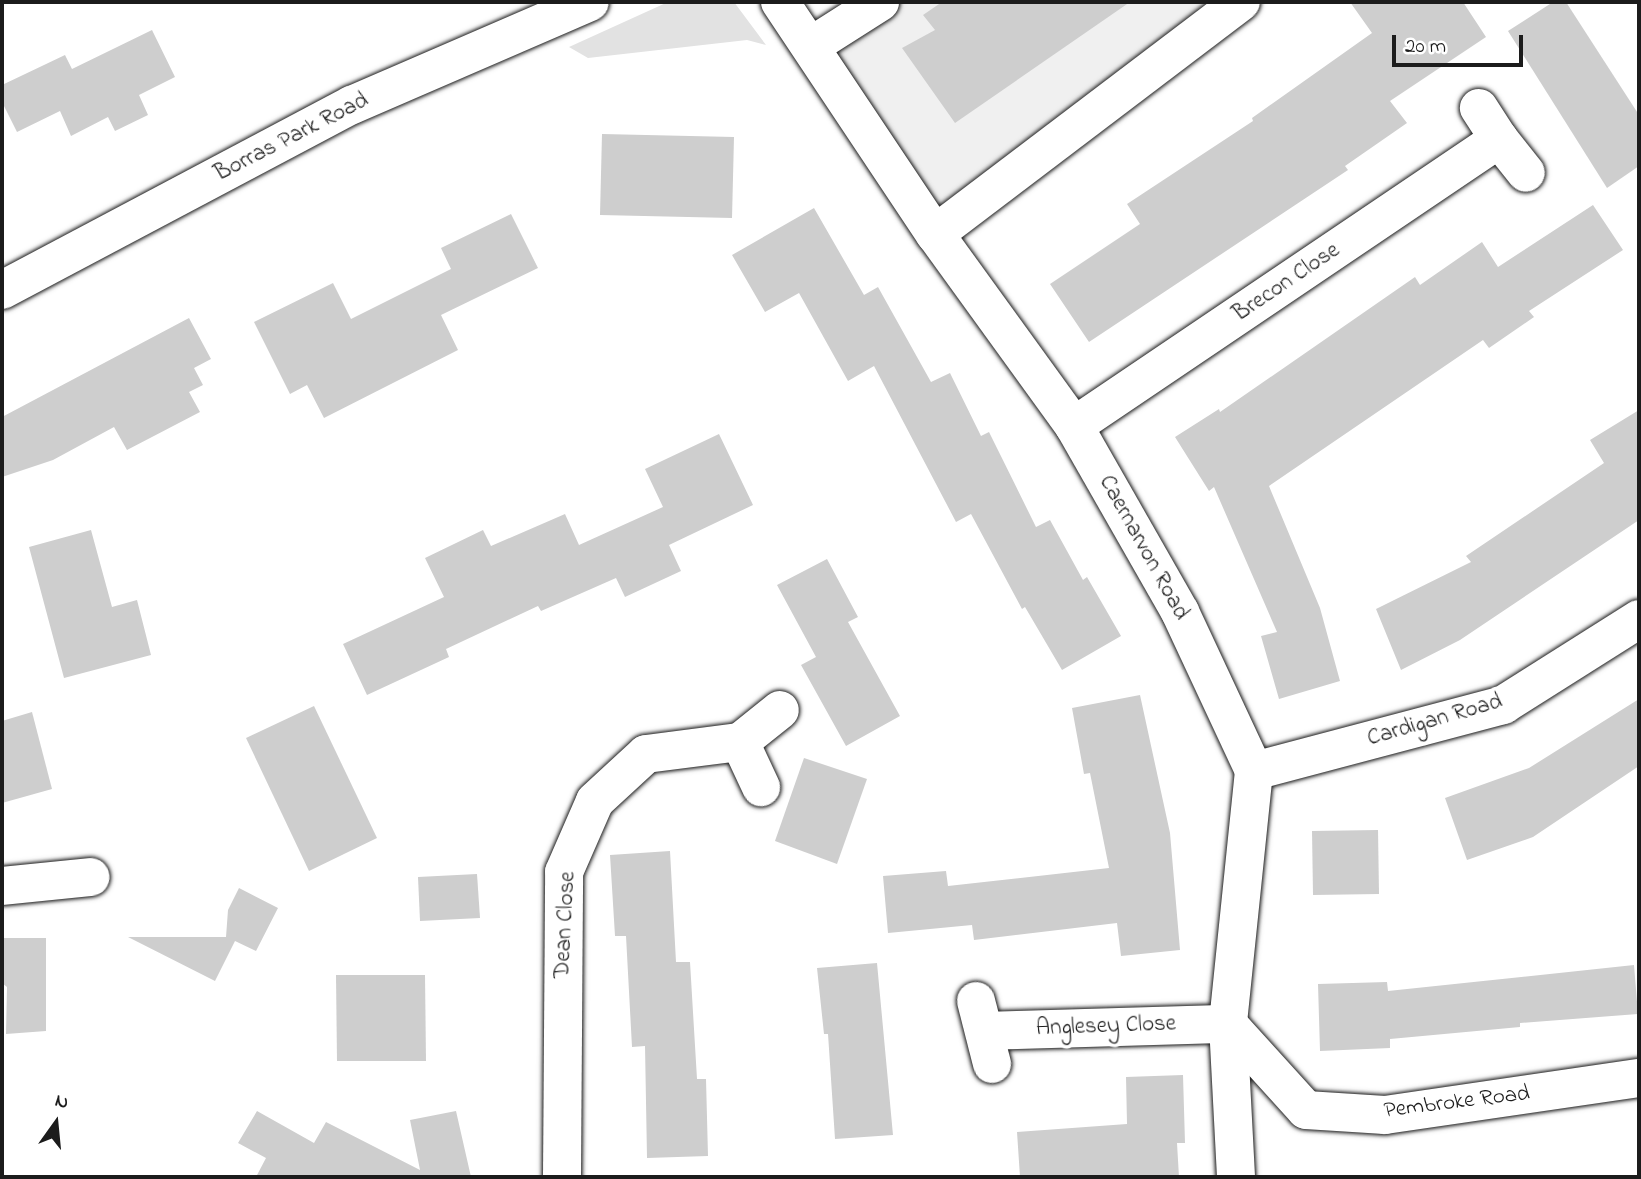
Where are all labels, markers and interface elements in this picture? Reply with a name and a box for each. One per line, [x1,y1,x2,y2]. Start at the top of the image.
scale bar [1396,21,1527,65]
text: 20 m [1405,32,1446,62]
street label: Borras Park Road [210,87,374,189]
street label: Brecon Close [1228,237,1346,329]
street label: Caernarvon Road [1092,471,1194,625]
street label: Cardigan Road [1364,689,1506,753]
street label: Dean Close [549,871,583,979]
street label: Anglesey Close [1036,1011,1176,1043]
street label: Pembroke Road [1382,1080,1532,1126]
north arrow [21,1088,91,1158]
text: N [52,1088,71,1117]

